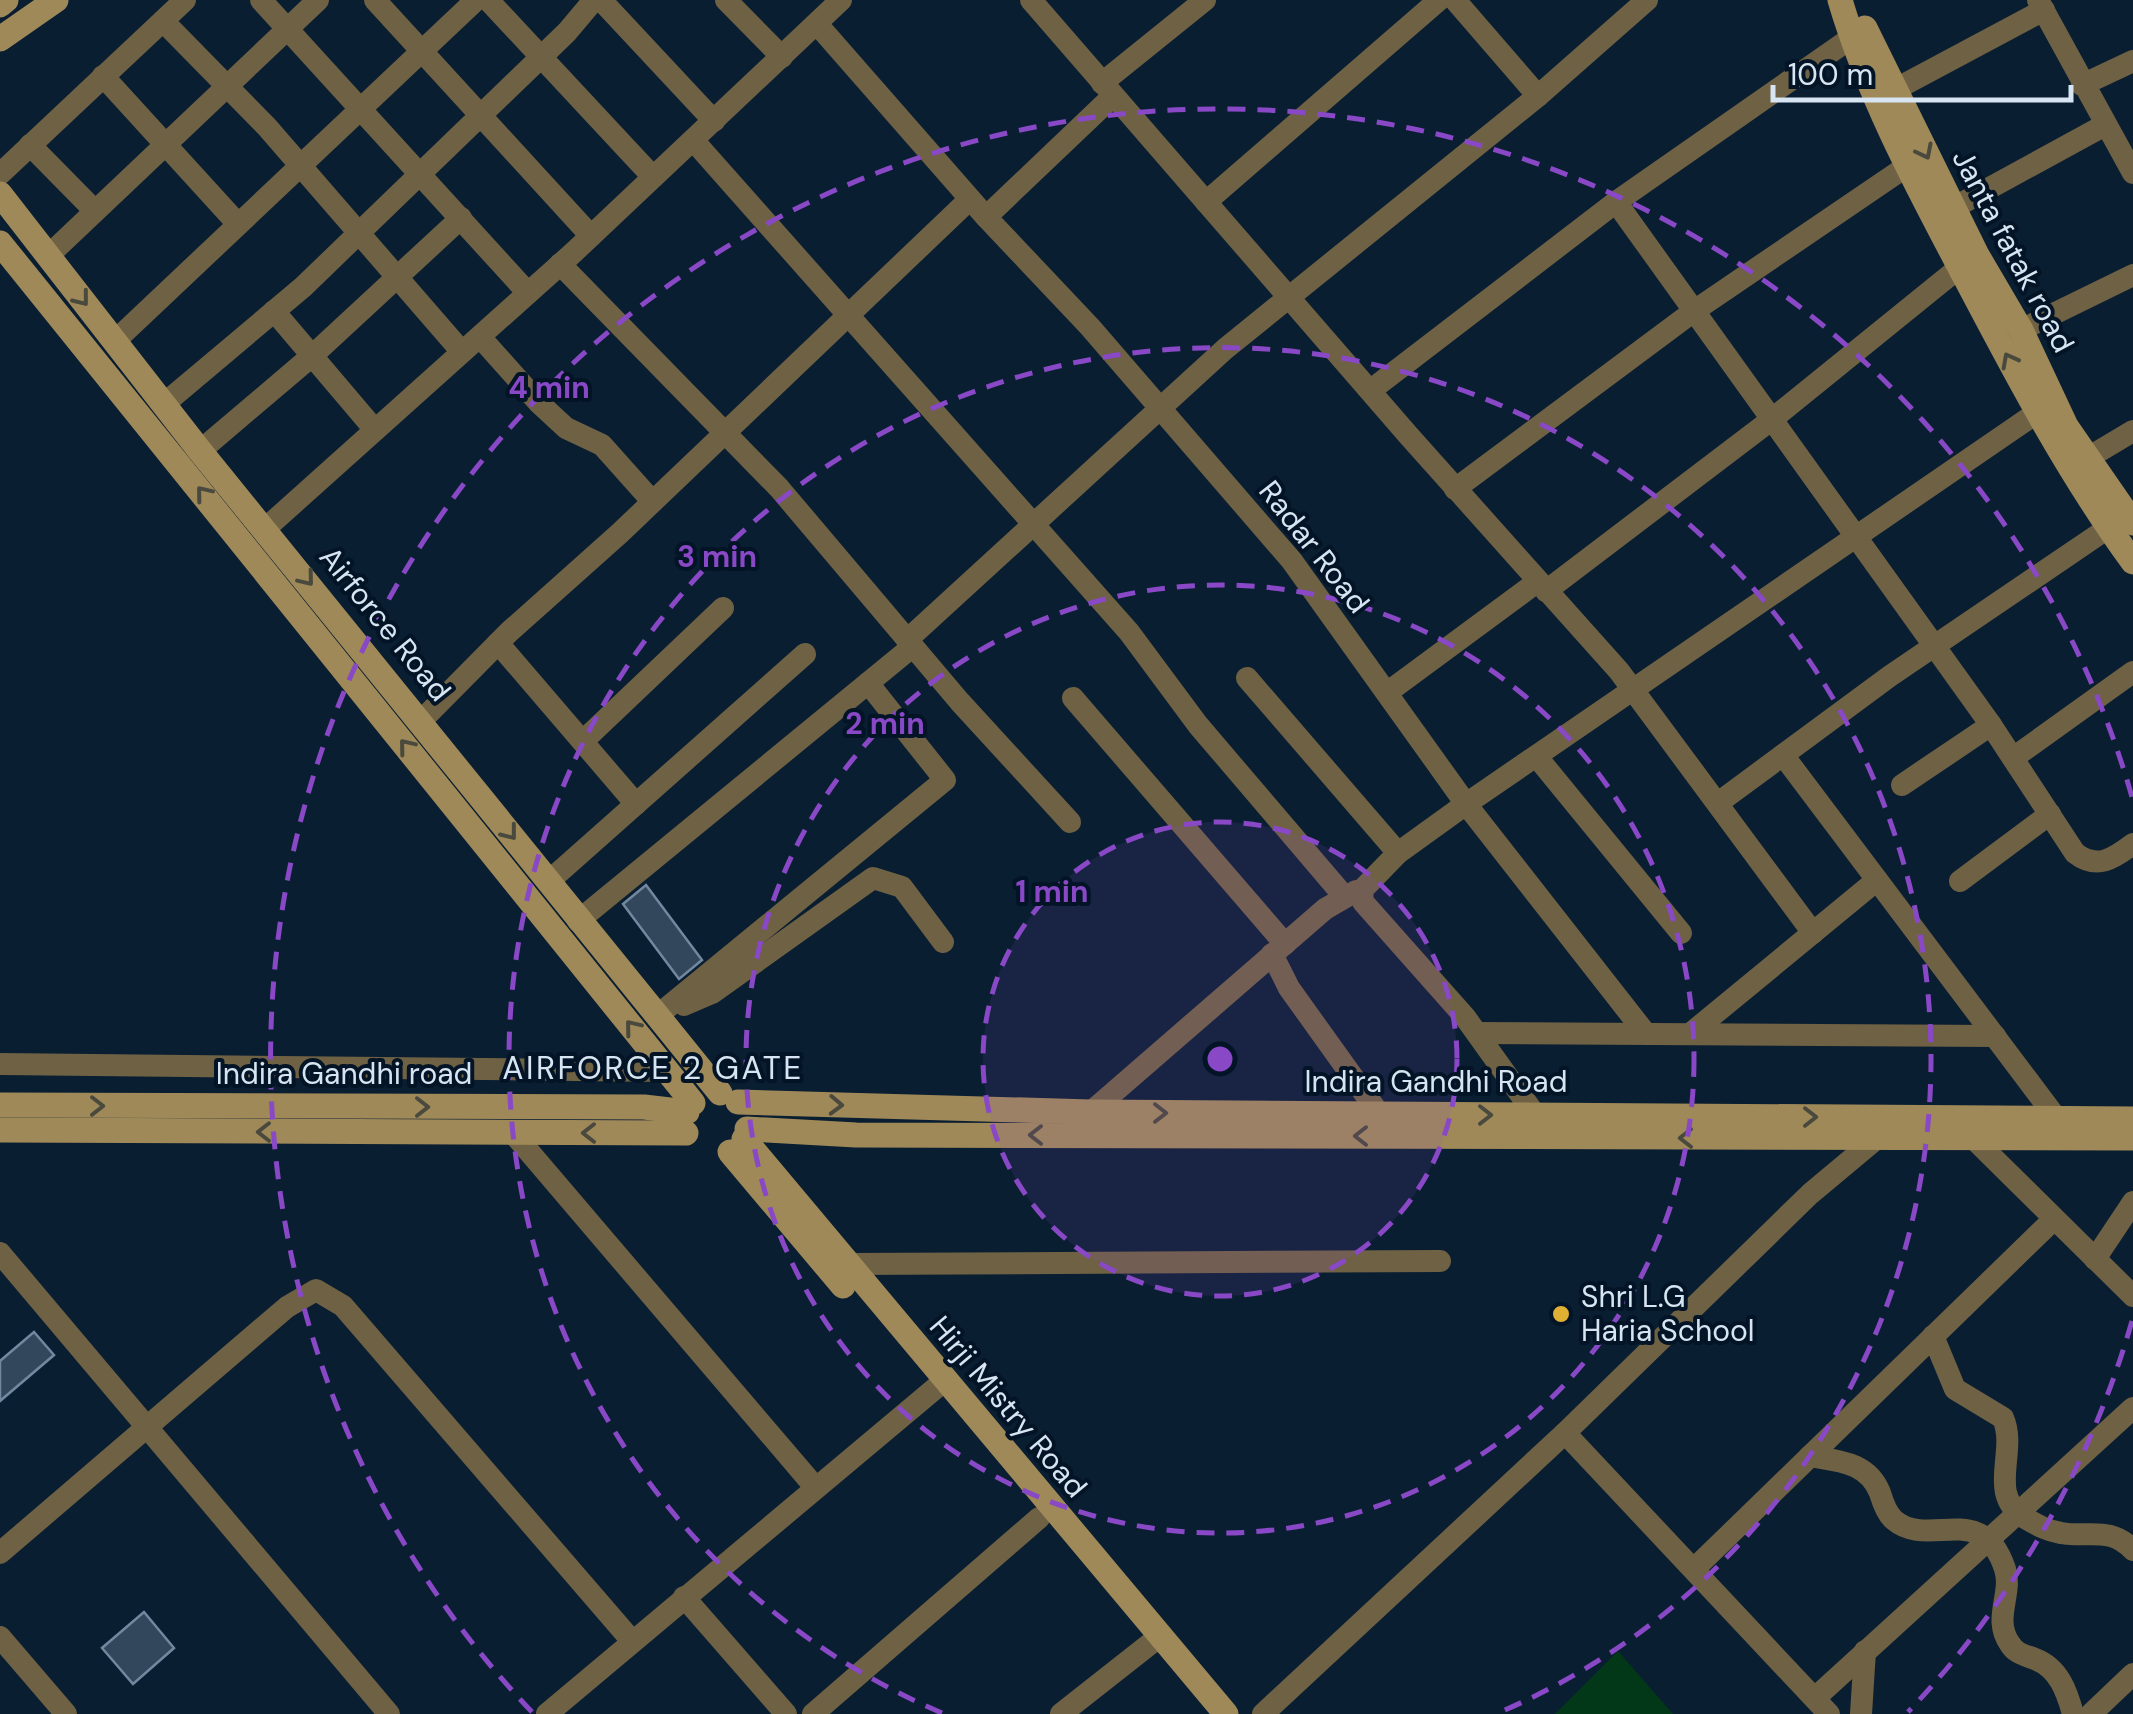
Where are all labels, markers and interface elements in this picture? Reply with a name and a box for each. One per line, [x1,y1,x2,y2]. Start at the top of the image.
scale bar [1773,40,2070,102]
text: 100 m [1788,55,1873,94]
one-way arrow [1912,142,1932,160]
street label: Janta fatak road [1943,142,2083,359]
one-way arrow [70,288,87,306]
one-way arrow [2002,353,2021,371]
text: 4 min [508,368,590,407]
street label: Radar Road [1250,473,1378,621]
one-way arrow [197,486,215,504]
text: 3 min [677,537,757,576]
street label: Airforce Road [311,538,460,709]
one-way arrow [295,568,313,586]
text: 2 min [845,704,925,743]
one-way arrow [400,740,418,758]
one-way arrow [498,822,516,840]
text: 1 min [1016,872,1088,911]
one-way arrow [626,1020,644,1038]
centre of rings [1202,1041,1238,1077]
district label: AIRFORCE 2 GATE [502,1047,804,1089]
street label: Indira Gandhi road [216,1054,472,1093]
street label: Indira Gandhi Road [1304,1062,1568,1101]
one-way arrow [828,1094,844,1115]
one-way arrow [90,1095,106,1117]
one-way arrow [416,1096,431,1118]
one-way arrow [1154,1102,1169,1124]
one-way arrow [1478,1104,1494,1126]
one-way arrow [1804,1106,1819,1128]
one-way arrow [255,1121,270,1143]
one-way arrow [580,1122,596,1144]
one-way arrow [1027,1124,1042,1146]
one-way arrow [1352,1125,1368,1147]
one-way arrow [1677,1127,1692,1149]
place label: Shri L.G Haria School [1581,1277,1754,1350]
marker: Shri L.G Haria School [1550,1303,1572,1325]
street label: Hirji Mistry Road [921,1308,1096,1506]

